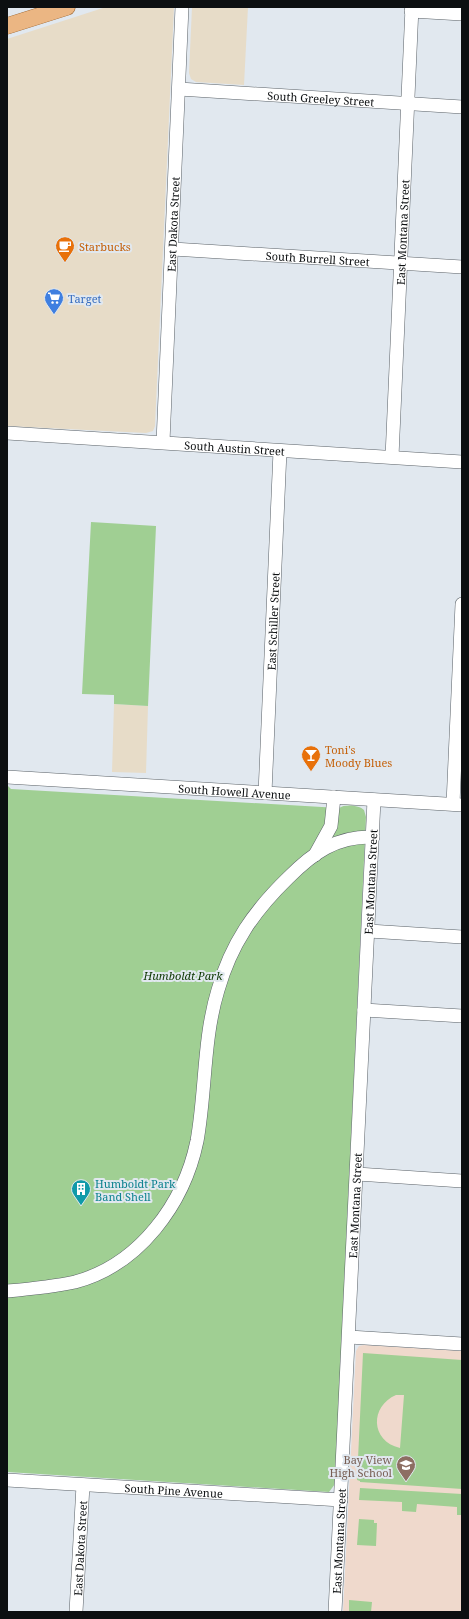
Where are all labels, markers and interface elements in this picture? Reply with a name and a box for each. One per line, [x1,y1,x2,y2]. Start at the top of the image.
street label: South Greeley Street [267,87,375,109]
street label: East Dakota Street [163,176,182,272]
street label: East Montana Street [392,179,412,285]
cafe icon: Starbucks [54,235,76,263]
place label: Starbucks [79,239,131,254]
street label: South Burrell Street [265,247,370,269]
supermarket icon: Target [43,287,65,315]
place label: Target [68,291,102,306]
street label: South Austin Street [184,437,285,458]
street label: East Schiller Street [263,572,282,671]
place label: Toni's Moody Blues [325,742,392,770]
bar icon: Toni's Moody Blues [300,744,322,772]
street label: South Howell Avenue [178,780,291,802]
street label: East Montana Street [360,829,380,935]
park label: Humboldt Park [143,968,223,983]
street label: East Montana Street [345,1152,365,1259]
place label: Humboldt Park Band Shell [95,1176,176,1204]
building icon: Humboldt Park Band Shell [70,1178,92,1206]
place label: Bay View High School [330,1452,393,1480]
school or university icon: Bay View High School [395,1454,417,1482]
street label: South Pine Avenue [124,1480,223,1500]
street label: East Montana Street [328,1488,348,1594]
street label: East Dakota Street [69,1500,90,1596]

